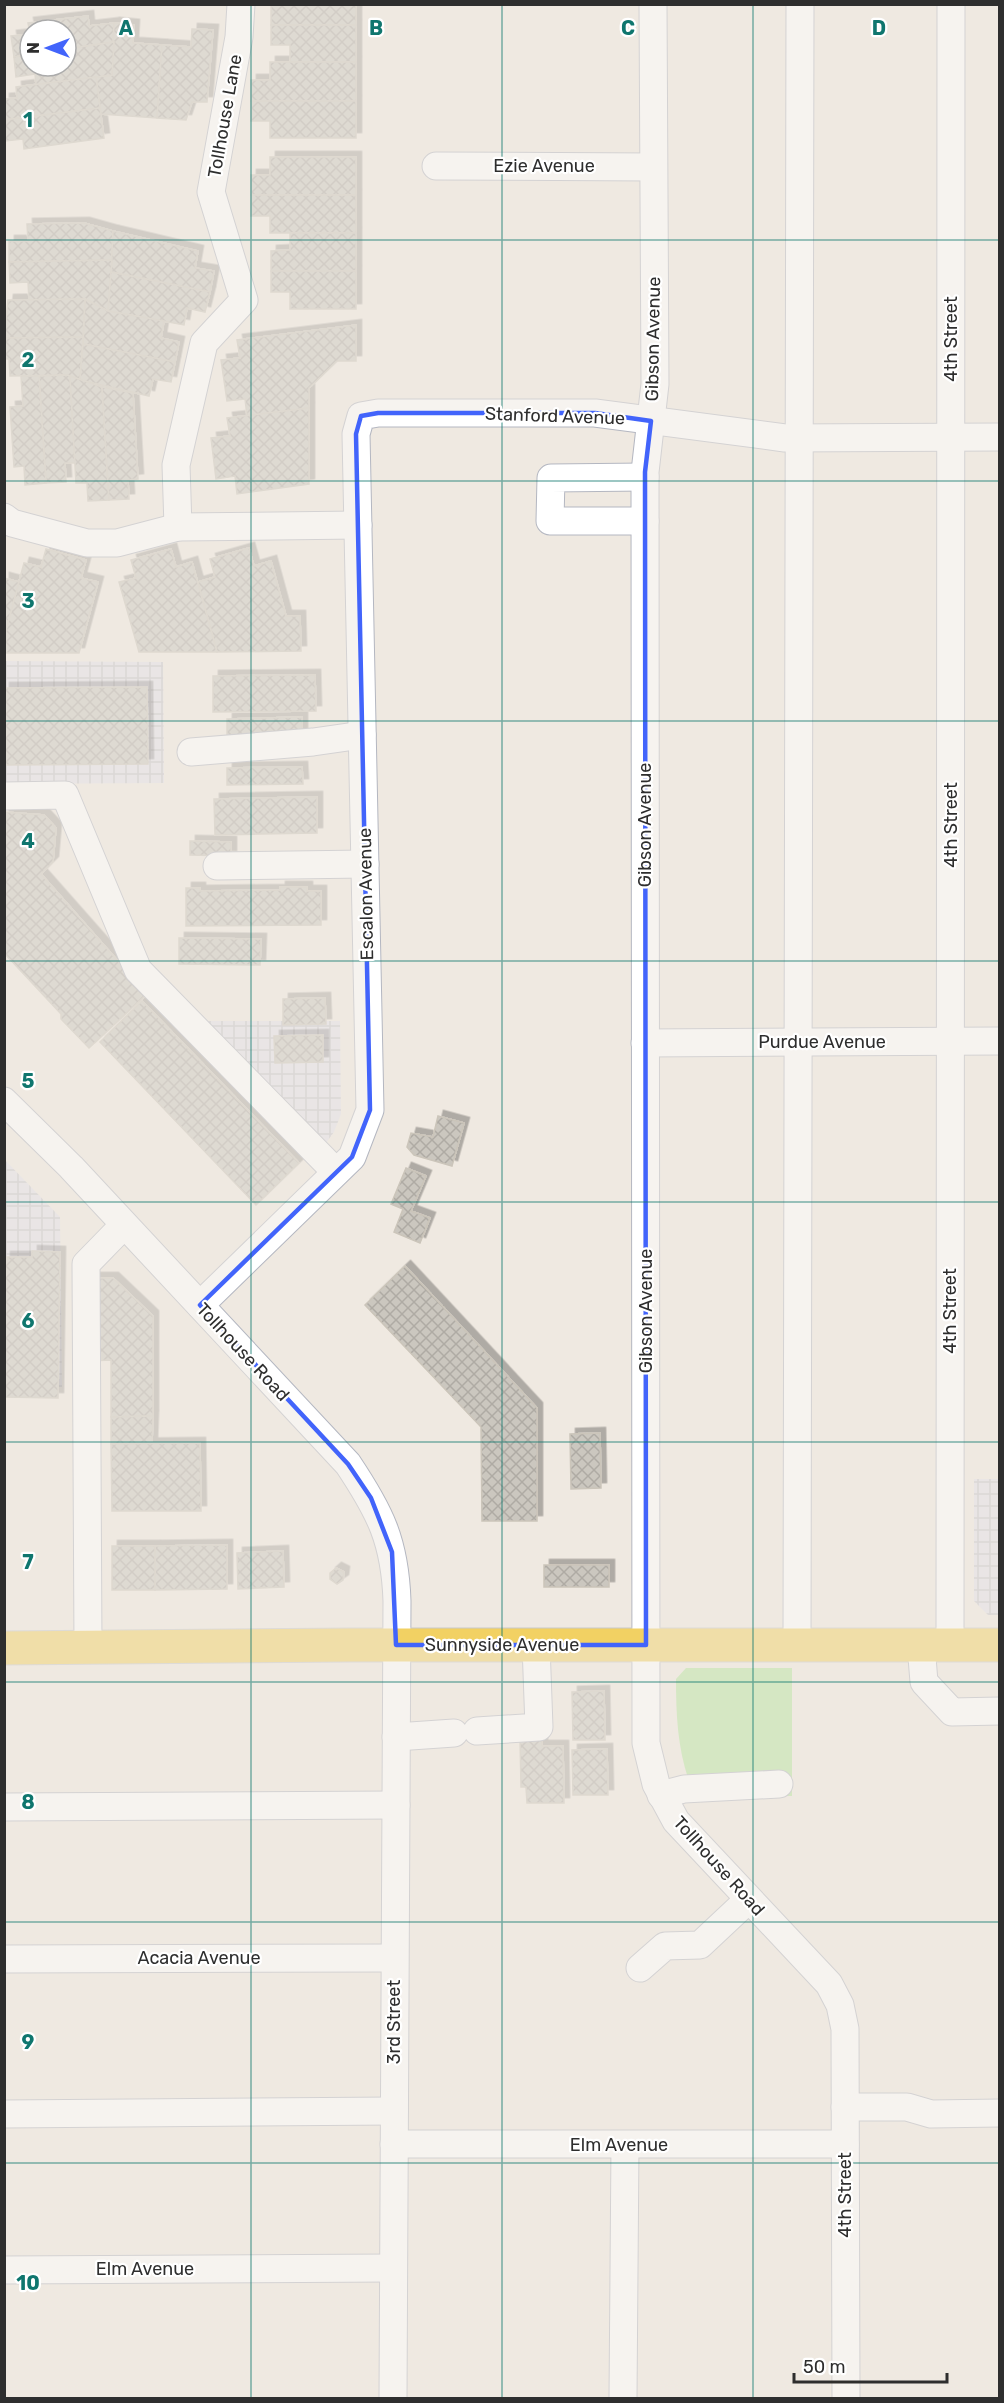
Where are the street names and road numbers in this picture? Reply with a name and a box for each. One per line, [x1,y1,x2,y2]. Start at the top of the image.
street label: Tollhouse Lane [203,53,247,179]
street label: Ezie Avenue [493,155,595,177]
street label: Gibson Avenue [641,276,665,402]
street label: 4th Street [940,296,962,382]
street label: Stanford Avenue [484,403,626,429]
street label: Gibson Avenue [634,763,656,887]
street label: 4th Street [940,782,962,868]
street label: Escalon Avenue [354,828,378,960]
street label: Purdue Avenue [758,1031,886,1053]
street label: Gibson Avenue [635,1249,657,1373]
street label: 4th Street [939,1268,961,1354]
street label: Tollhouse Road [192,1298,294,1406]
street label: Sunnyside Avenue [425,1634,579,1656]
street label: Tollhouse Road [669,1812,769,1920]
street label: Acacia Avenue [137,1947,261,1969]
street label: 3rd Street [383,1980,405,2064]
street label: Elm Avenue [570,2134,668,2156]
street label: 4th Street [834,2152,856,2238]
street label: Elm Avenue [96,2258,194,2280]

